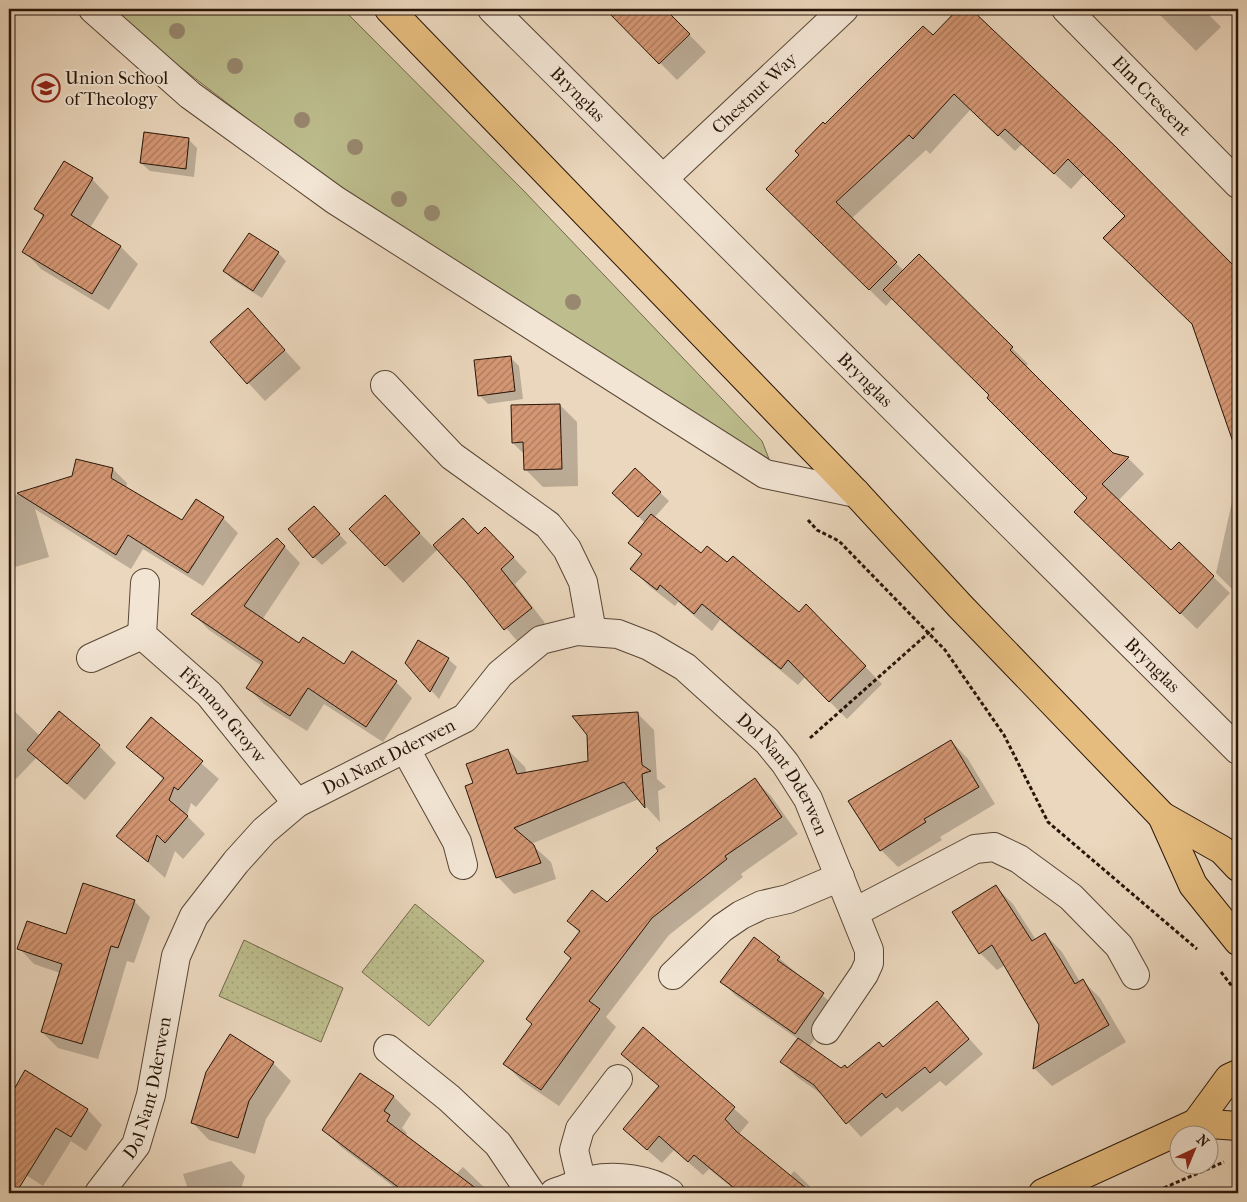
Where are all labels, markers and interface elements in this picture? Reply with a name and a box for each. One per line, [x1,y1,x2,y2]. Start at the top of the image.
street label: Chestnut Way [708,47,802,138]
street label: Elm Crescent [1108,52,1196,141]
street label: Brynglas [546,63,610,126]
place label: Union School of Theology [65,68,168,110]
school or university icon: Union School of Theology [31,73,61,103]
street label: Brynglas [833,348,897,412]
street label: Brynglas [1121,633,1185,697]
street label: Ffynnon Groyw [175,662,271,767]
street label: Dol Nant Dderwen [733,708,832,839]
street label: Dol Nant Dderwen [318,714,459,799]
street label: Dol Nant Dderwen [119,1014,175,1163]
north arrow [1170,1124,1220,1174]
text: N [1193,1131,1213,1151]

